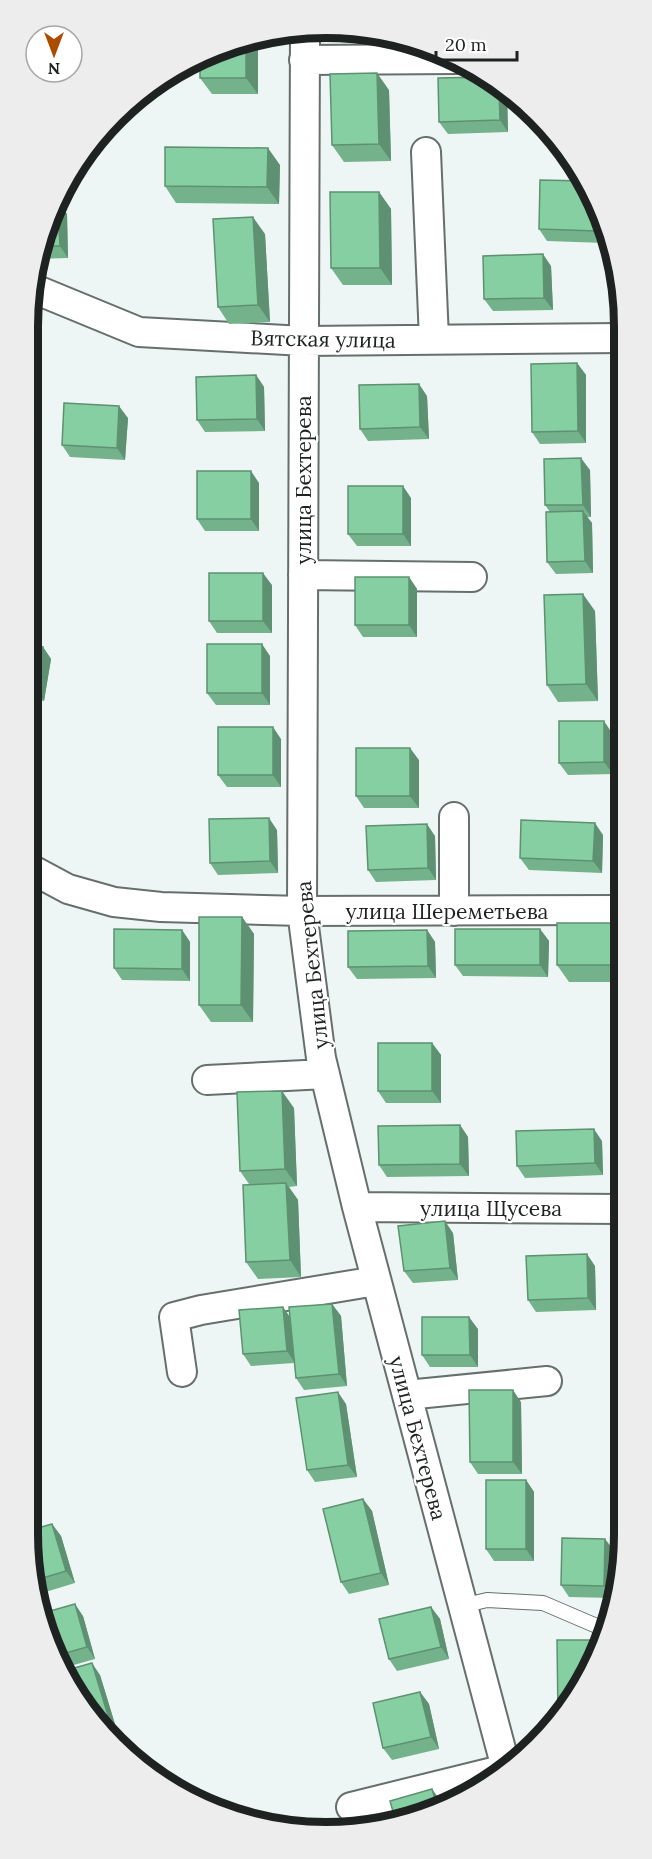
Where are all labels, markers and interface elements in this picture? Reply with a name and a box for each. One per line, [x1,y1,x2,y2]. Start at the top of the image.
north arrow [24,24,84,84]
scale bar [436,24,517,62]
text: 20 m [445,33,487,56]
text: N [48,59,60,79]
street label: Вятская улица [250,324,396,354]
street label: улица Бехтерева [290,395,317,564]
street label: улица Бехтерева [290,879,334,1050]
street label: улица Шереметьева [346,898,549,925]
street label: улица Щусева [420,1195,562,1222]
street label: улица Бехтерева [383,1353,453,1523]

